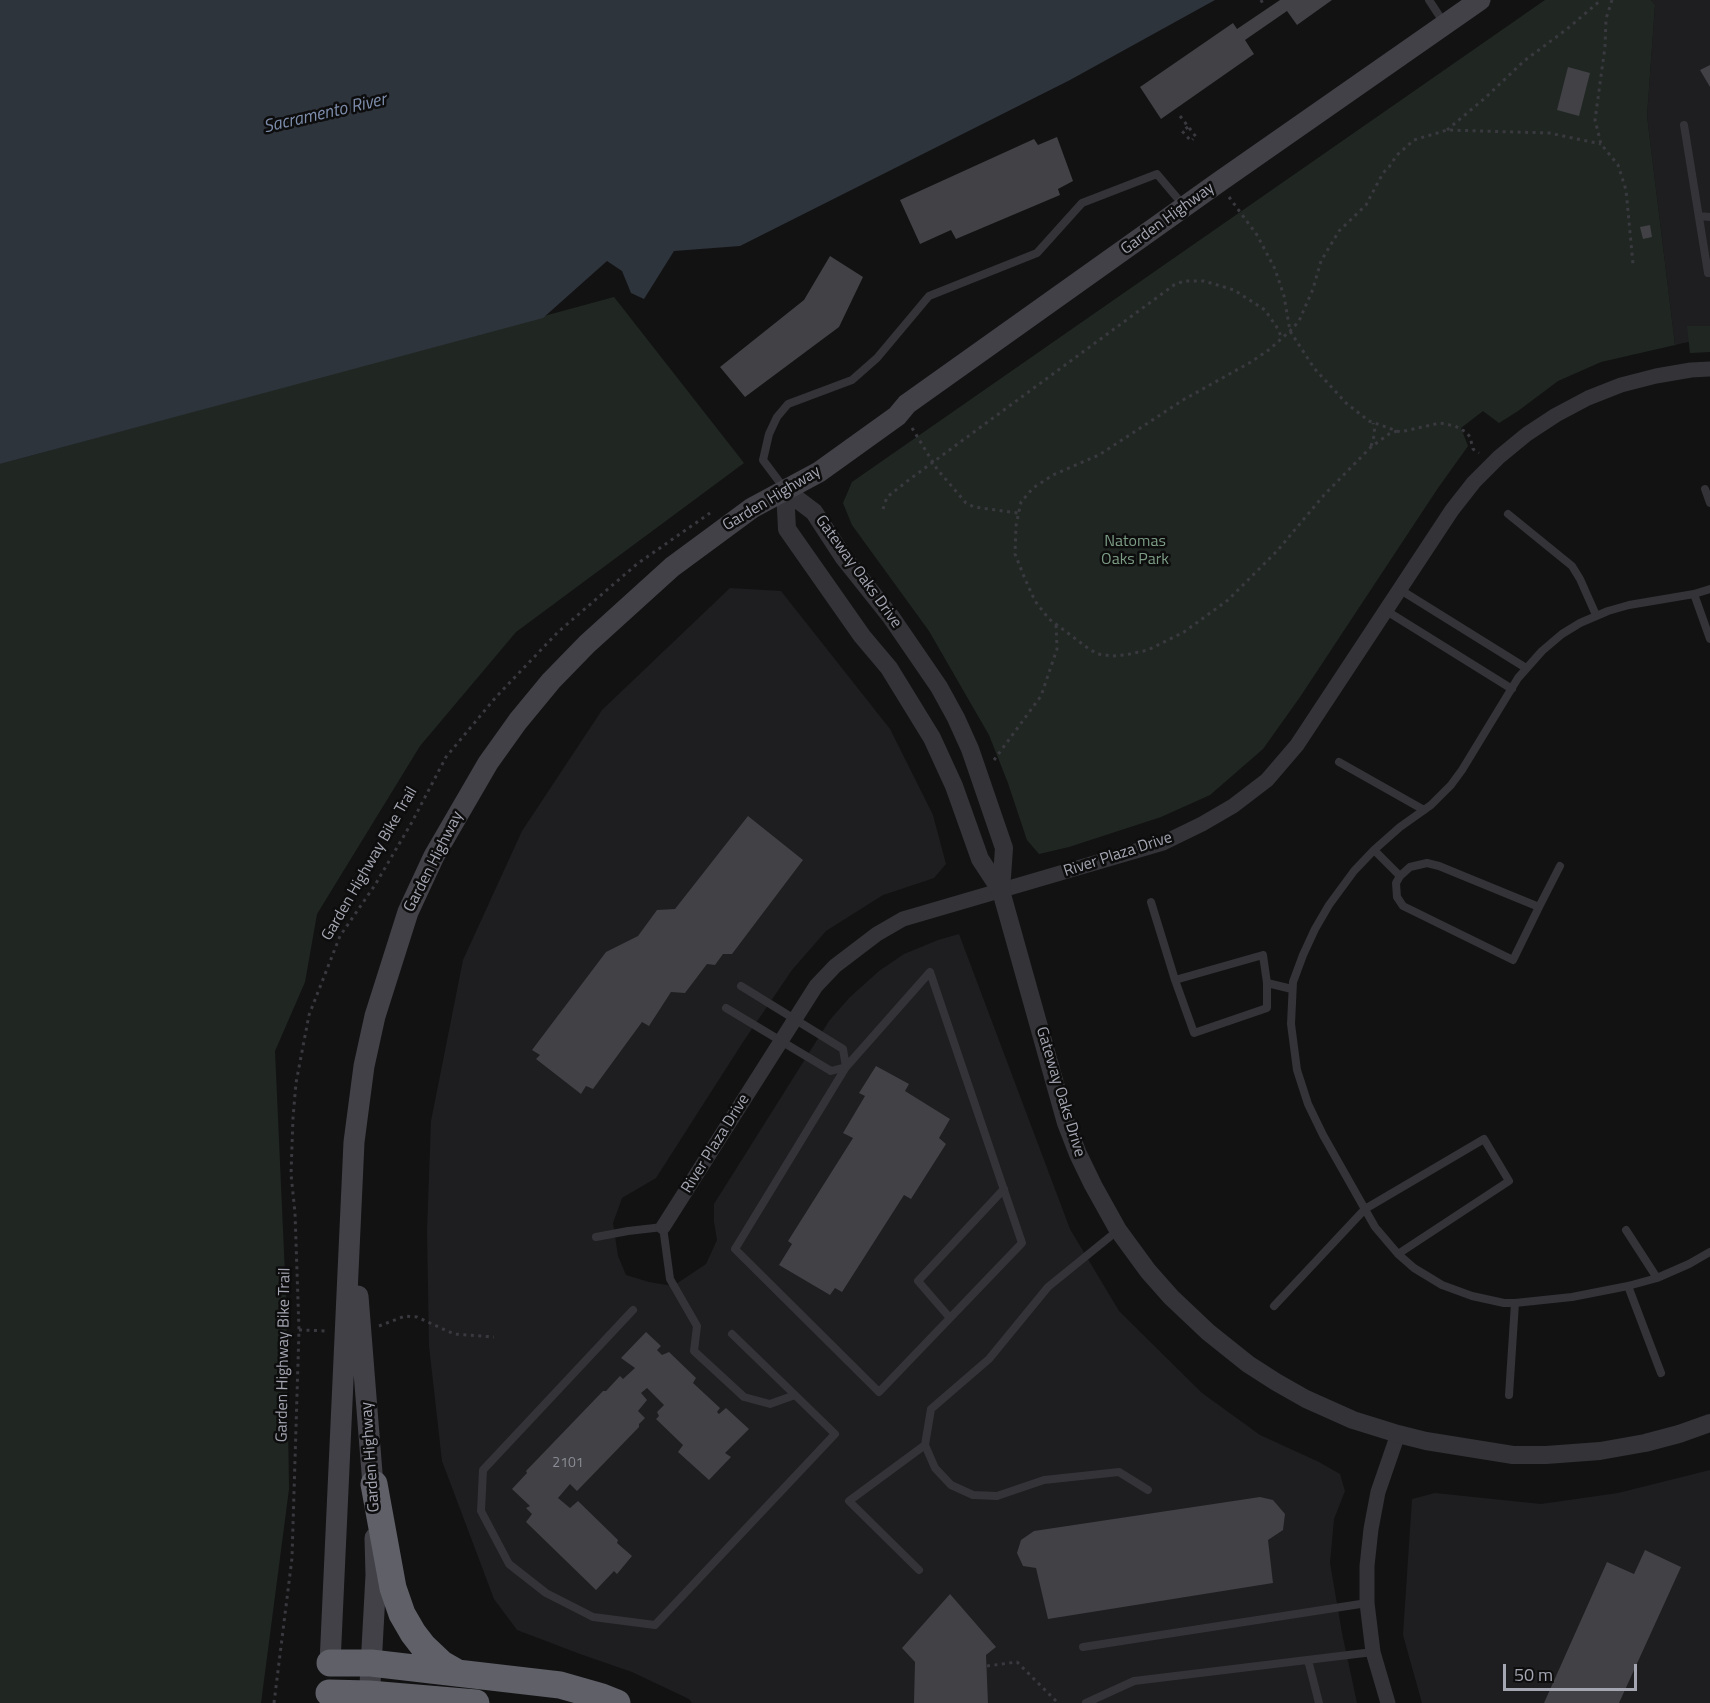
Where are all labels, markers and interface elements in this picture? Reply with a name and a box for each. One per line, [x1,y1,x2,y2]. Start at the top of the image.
water label: Sacramento River [262,89,388,139]
street label: Garden Highway [1118,179,1218,259]
street label: Garden Highway [720,462,824,536]
street label: Gateway Oaks Drive [811,512,905,632]
park label: Natomas Oaks Park [1101,532,1169,570]
street label: Garden Highway Bike Trail [318,784,422,944]
street label: Garden Highway [400,808,468,916]
street label: River Plaza Drive [1061,828,1175,882]
street label: Gateway Oaks Drive [1031,1025,1089,1159]
street label: River Plaza Drive [678,1091,754,1197]
street label: Garden Highway Bike Trail [273,1268,295,1442]
street label: Garden Highway [358,1401,384,1513]
house number: 2101 [552,1456,584,1472]
scale bar [1506,1652,1640,1690]
text: 50 m [1514,1661,1553,1688]

